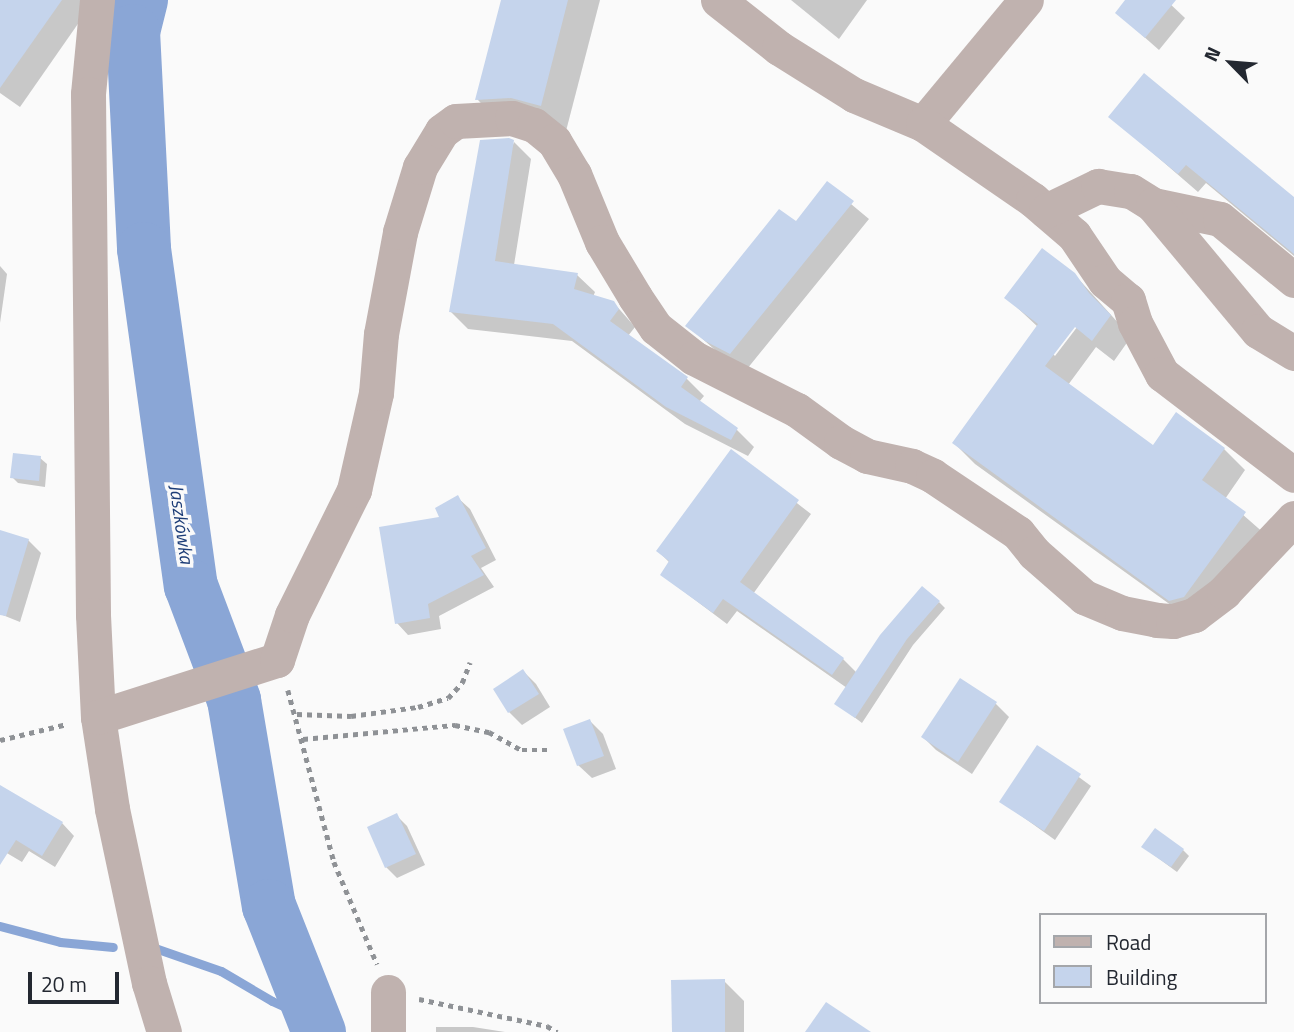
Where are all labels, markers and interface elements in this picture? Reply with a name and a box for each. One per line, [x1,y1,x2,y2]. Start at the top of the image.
north arrow [1196,28,1266,98]
text: N [1196,42,1227,66]
water label: Jaszkówka [165,483,199,565]
legend [1038,913,1266,1004]
text: Road [1106,926,1151,958]
scale bar [32,958,122,1002]
text: Building [1106,961,1177,993]
text: 20 m [41,968,87,1000]

